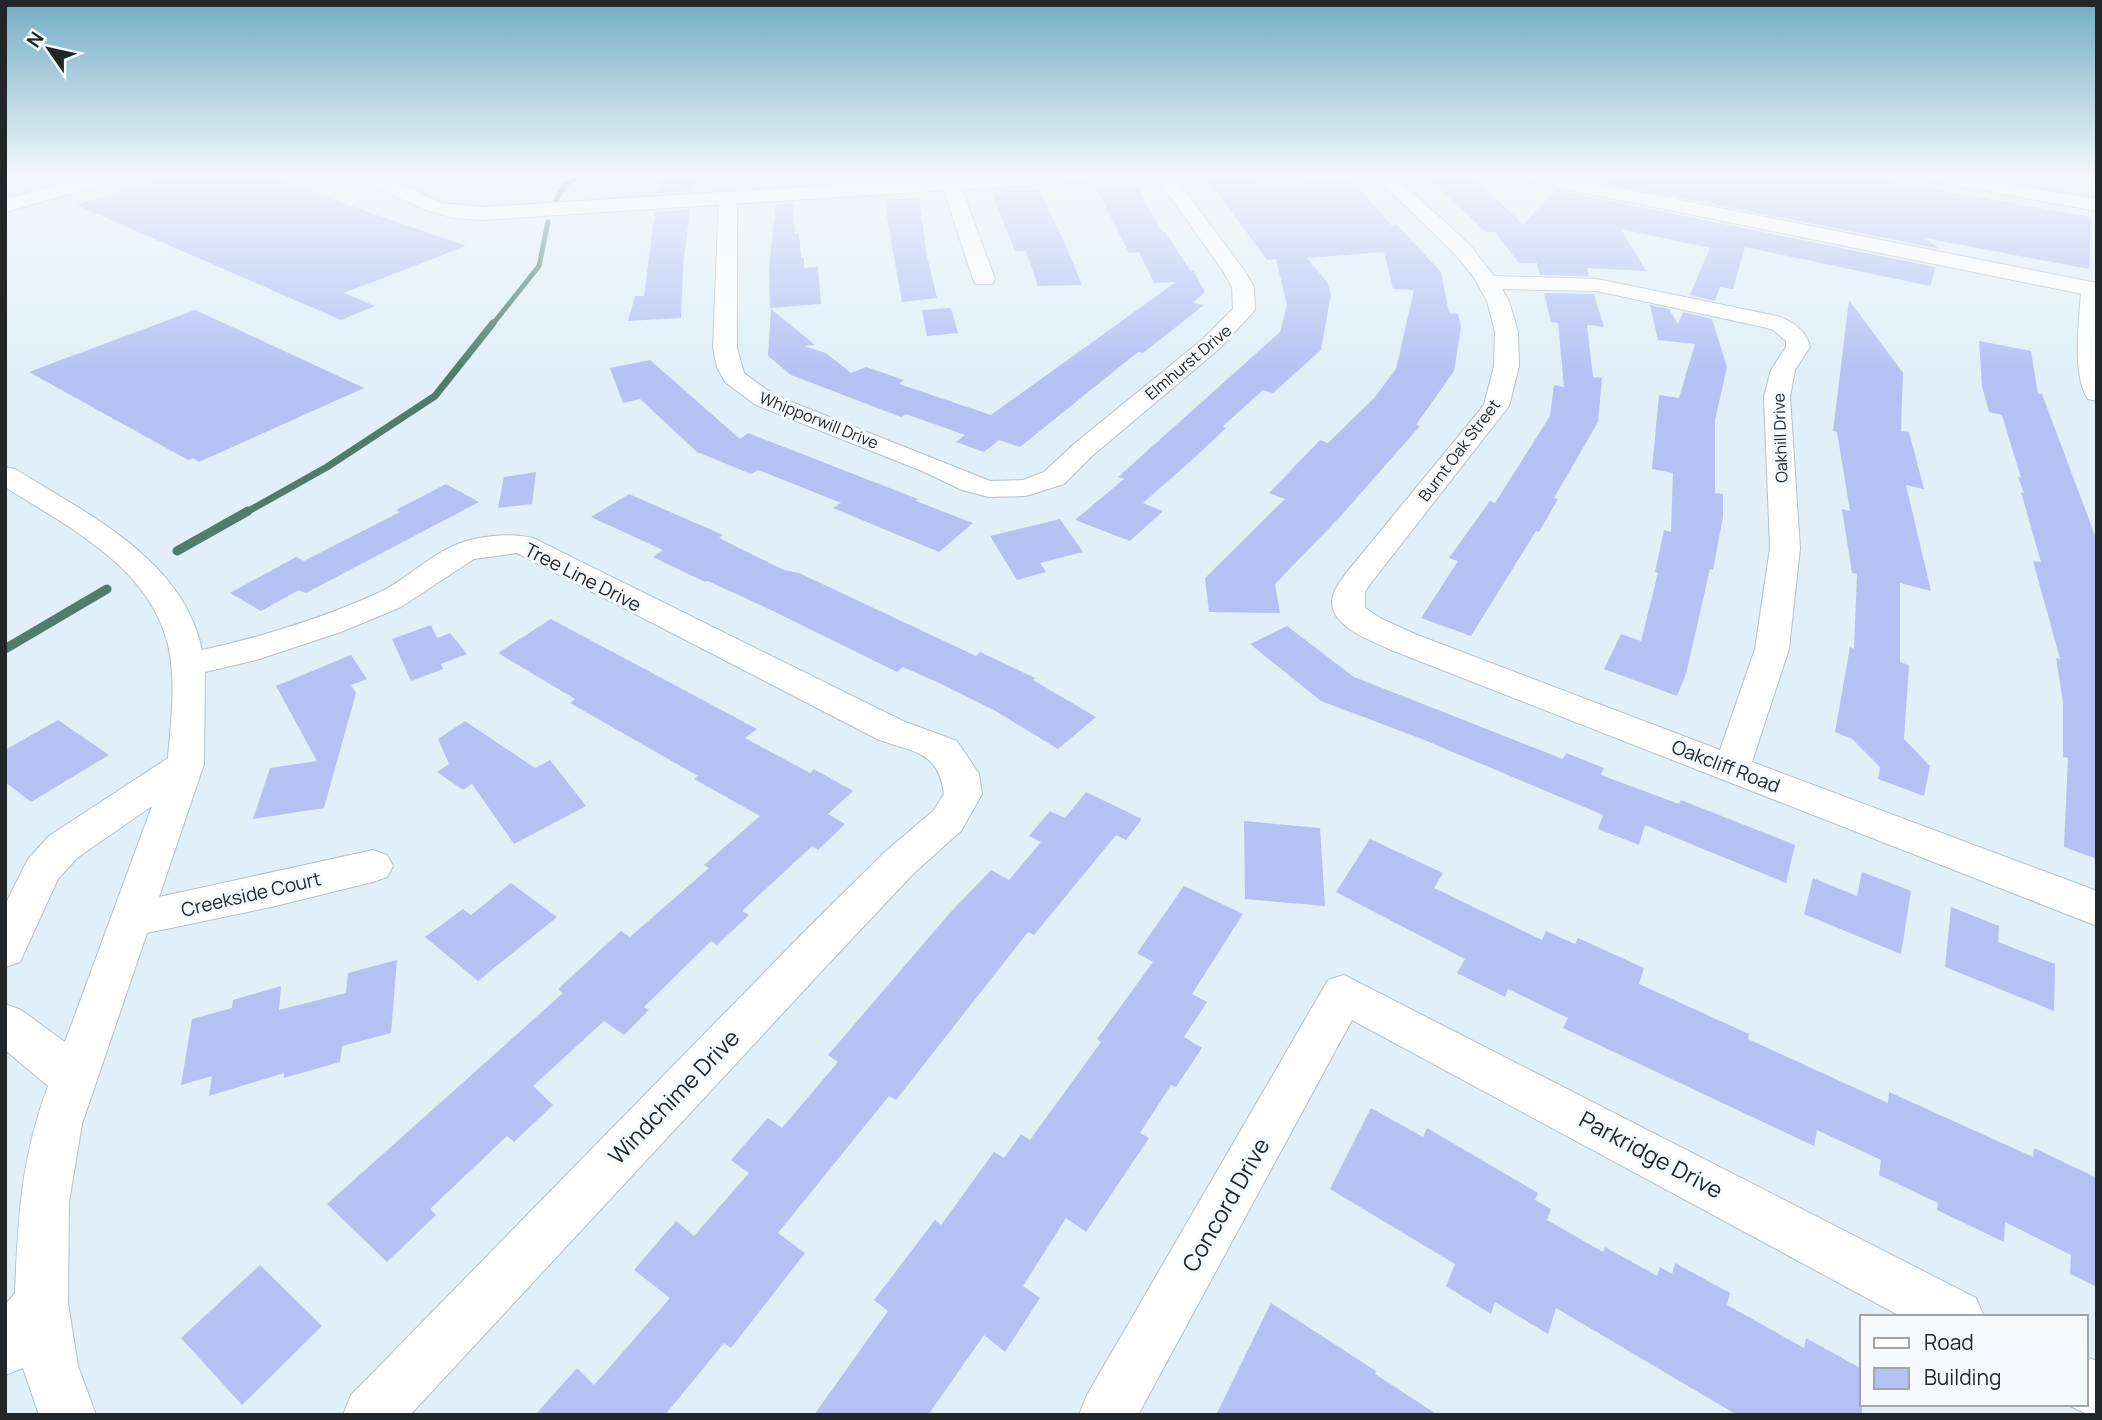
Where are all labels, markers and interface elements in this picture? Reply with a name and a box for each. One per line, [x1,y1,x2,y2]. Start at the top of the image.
north arrow [14,14,84,84]
text: N [20,27,50,52]
street label: Elmhurst Drive [1140,319,1236,405]
street label: Whipporwill Drive [756,386,882,454]
street label: Oakhill Drive [1767,393,1793,483]
street label: Burnt Oak Street [1413,394,1505,506]
street label: Tree Line Drive [520,536,646,618]
street label: Oakcliff Road [1668,733,1784,799]
street label: Creekside Court [178,865,324,923]
street label: Windchime Drive [600,1022,746,1171]
street label: Parkridge Drive [1574,1103,1729,1205]
street label: Concord Drive [1174,1132,1276,1277]
legend [1860,1315,2088,1406]
text: Road [1924,1328,1974,1356]
text: Building [1924,1363,2001,1391]

